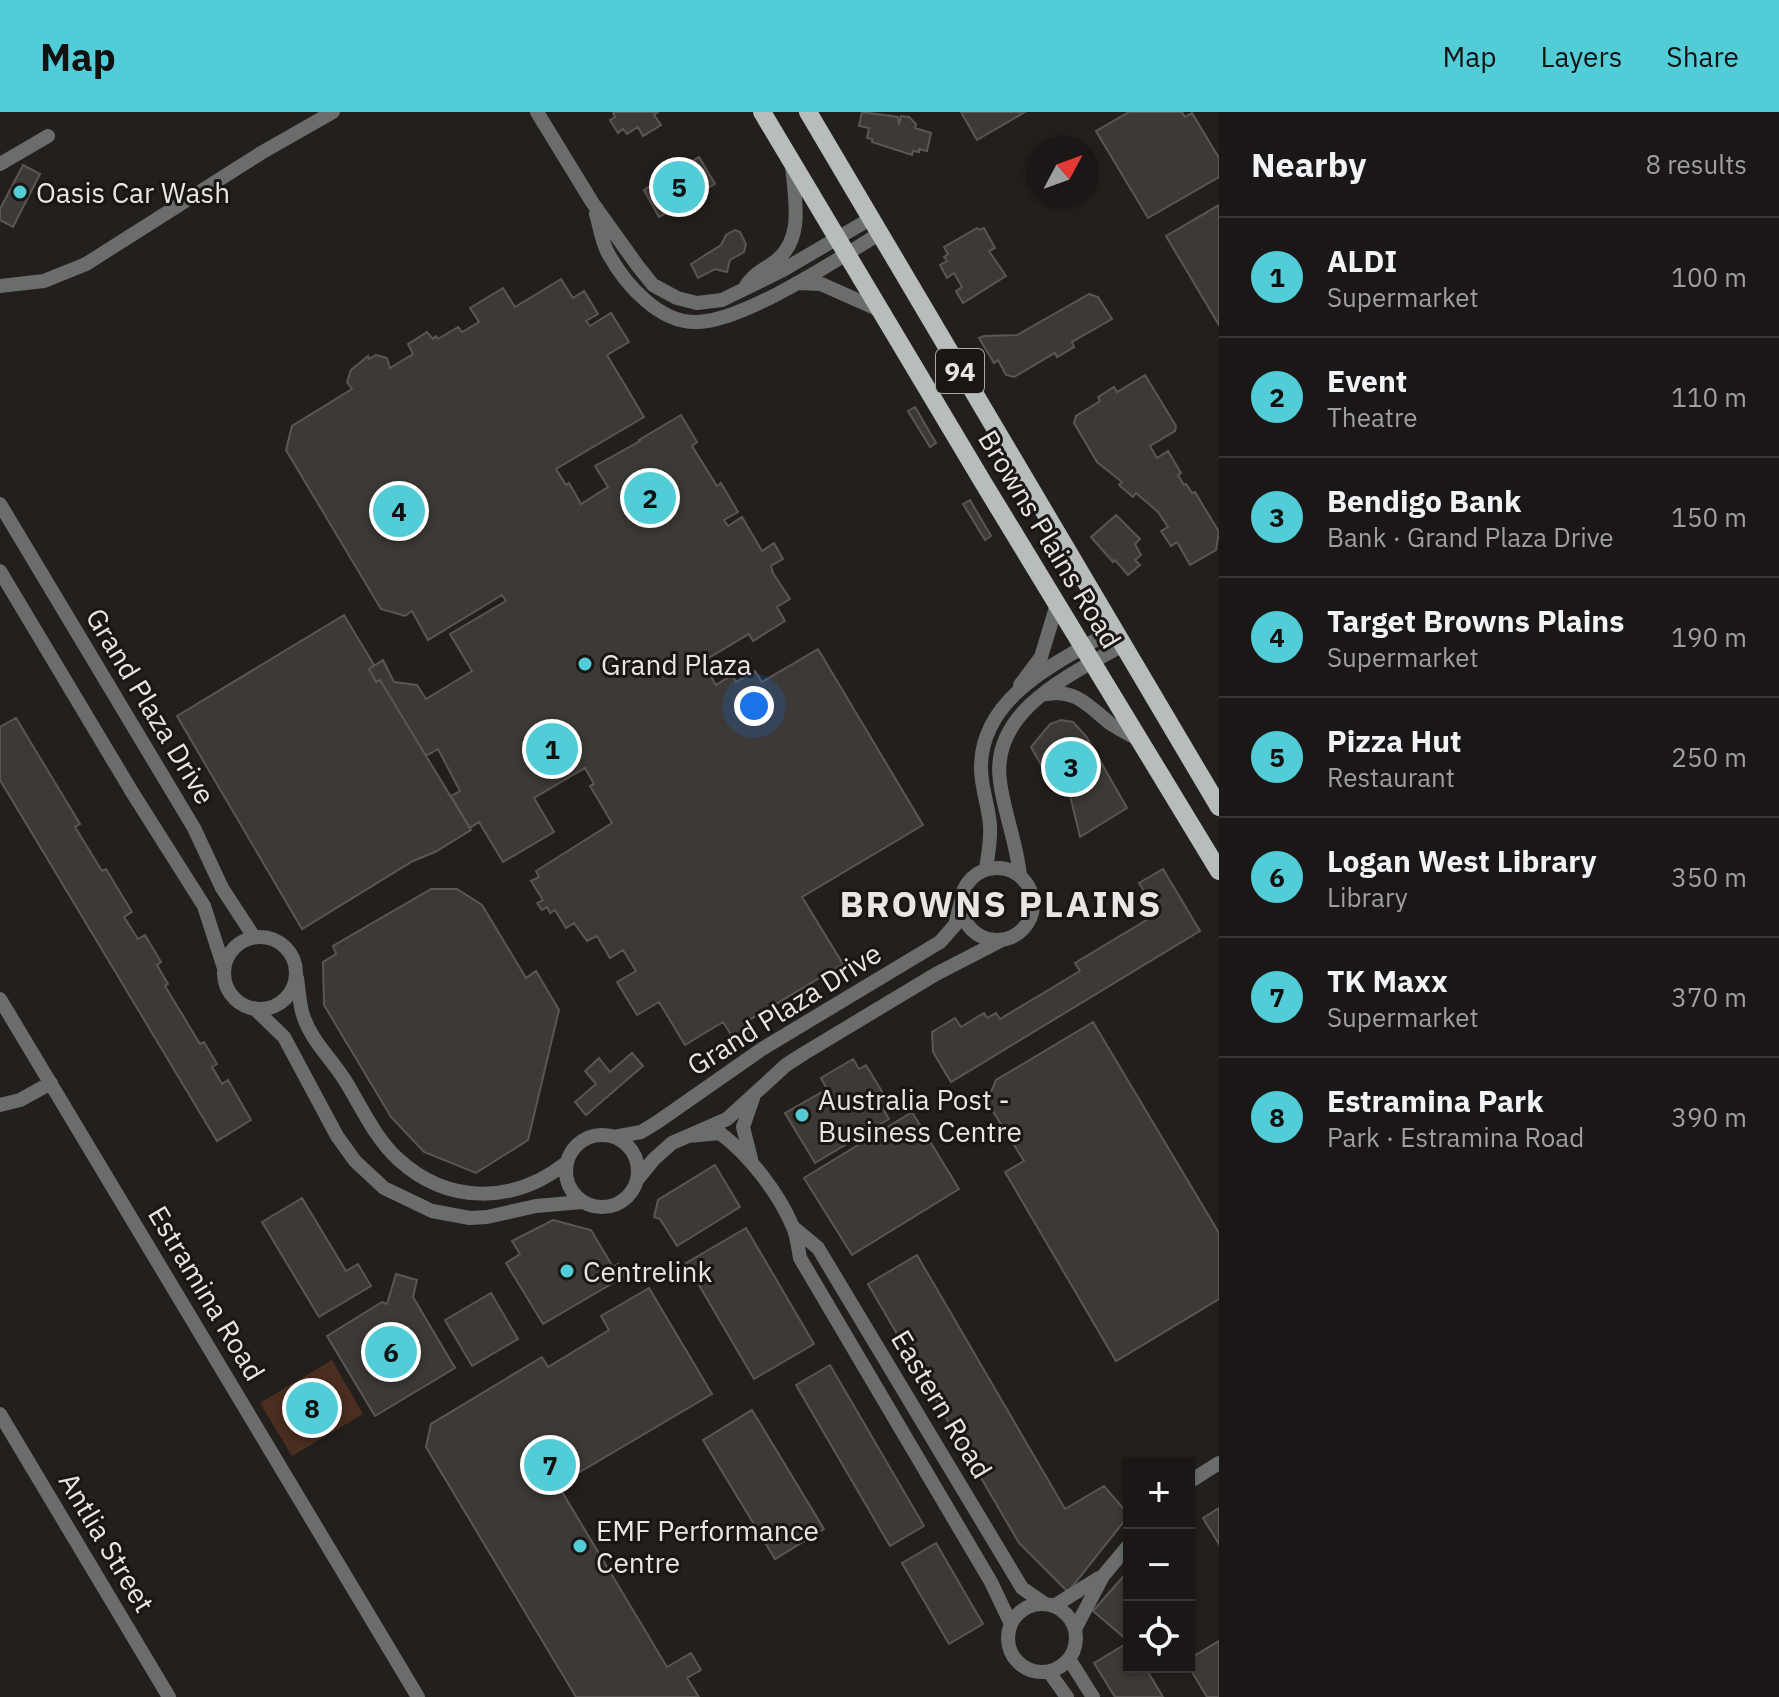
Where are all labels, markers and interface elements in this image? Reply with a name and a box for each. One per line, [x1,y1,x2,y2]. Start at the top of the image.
text: Map [40,32,116,81]
text: Map [1442,38,1496,75]
text: Layers [1540,38,1622,75]
text: Share [1666,38,1739,75]
north arrow [1027,136,1099,208]
text: Nearby [1251,142,1366,186]
text: 8 results [1645,147,1747,181]
pin: 5 [653,157,705,217]
place label: Oasis Car Wash [36,174,230,211]
marker: Oasis Car Wash [11,183,29,201]
text: ALDI [1327,241,1397,280]
text: 1 [1269,260,1285,294]
text: 100 m [1671,260,1747,294]
text: Supermarket [1327,280,1479,314]
road number: 94 [936,349,984,393]
text: Event [1327,361,1407,400]
text: 2 [1269,380,1285,414]
text: 110 m [1671,380,1747,414]
text: Theatre [1327,400,1418,434]
street label: Browns Plains Road [970,423,1130,655]
pin: 2 [624,468,676,528]
pin: 4 [373,481,425,541]
text: Bendigo Bank [1327,481,1521,520]
text: 3 [1269,500,1285,534]
text: 150 m [1671,500,1747,534]
text: Bank · Grand Plaza Drive [1327,520,1614,554]
street label: Grand Plaza Drive [78,601,224,811]
text: Target Browns Plains [1327,601,1624,640]
text: 4 [1269,620,1285,654]
text: 190 m [1671,620,1747,654]
text: Supermarket [1327,640,1479,674]
place label: Grand Plaza [601,646,752,683]
marker: Grand Plaza [576,655,594,673]
your location [734,686,774,726]
pin: 1 [526,719,578,779]
text: Pizza Hut [1327,721,1462,760]
pin: 3 [1045,737,1097,797]
text: 5 [1269,740,1285,774]
text: 250 m [1671,740,1747,774]
text: Restaurant [1327,760,1455,794]
text: Logan West Library [1327,841,1597,880]
text: 6 [1269,860,1285,894]
text: 350 m [1671,860,1747,894]
district label: BROWNS PLAINS [840,880,1162,927]
text: Library [1327,880,1408,914]
street label: Grand Plaza Drive [680,934,888,1084]
text: TK Maxx [1327,961,1448,1000]
text: 7 [1269,980,1285,1014]
text: 370 m [1671,980,1747,1014]
text: Supermarket [1327,1000,1479,1034]
place label: Australia Post - Business Centre [818,1081,1022,1150]
text: Estramina Park [1327,1081,1544,1120]
text: 8 [1269,1100,1285,1134]
text: 390 m [1671,1100,1747,1134]
marker: Australia Post - Business Centre [793,1106,811,1124]
text: Park · Estramina Road [1327,1120,1584,1154]
street label: Estramina Road [140,1199,274,1387]
place label: Centrelink [583,1253,713,1290]
marker: Centrelink [558,1262,576,1280]
pin: 6 [365,1322,417,1382]
street label: Eastern Road [883,1323,1001,1485]
pin: 8 [286,1378,338,1438]
pin: 7 [524,1435,576,1495]
map controls [1123,1457,1195,1673]
button: + [1123,1457,1195,1529]
street label: Antlia Street [51,1465,163,1619]
place label: EMF Performance Centre [596,1512,819,1581]
button: − [1123,1529,1195,1601]
marker: EMF Performance Centre [571,1537,589,1555]
button: locate [1123,1601,1195,1673]

